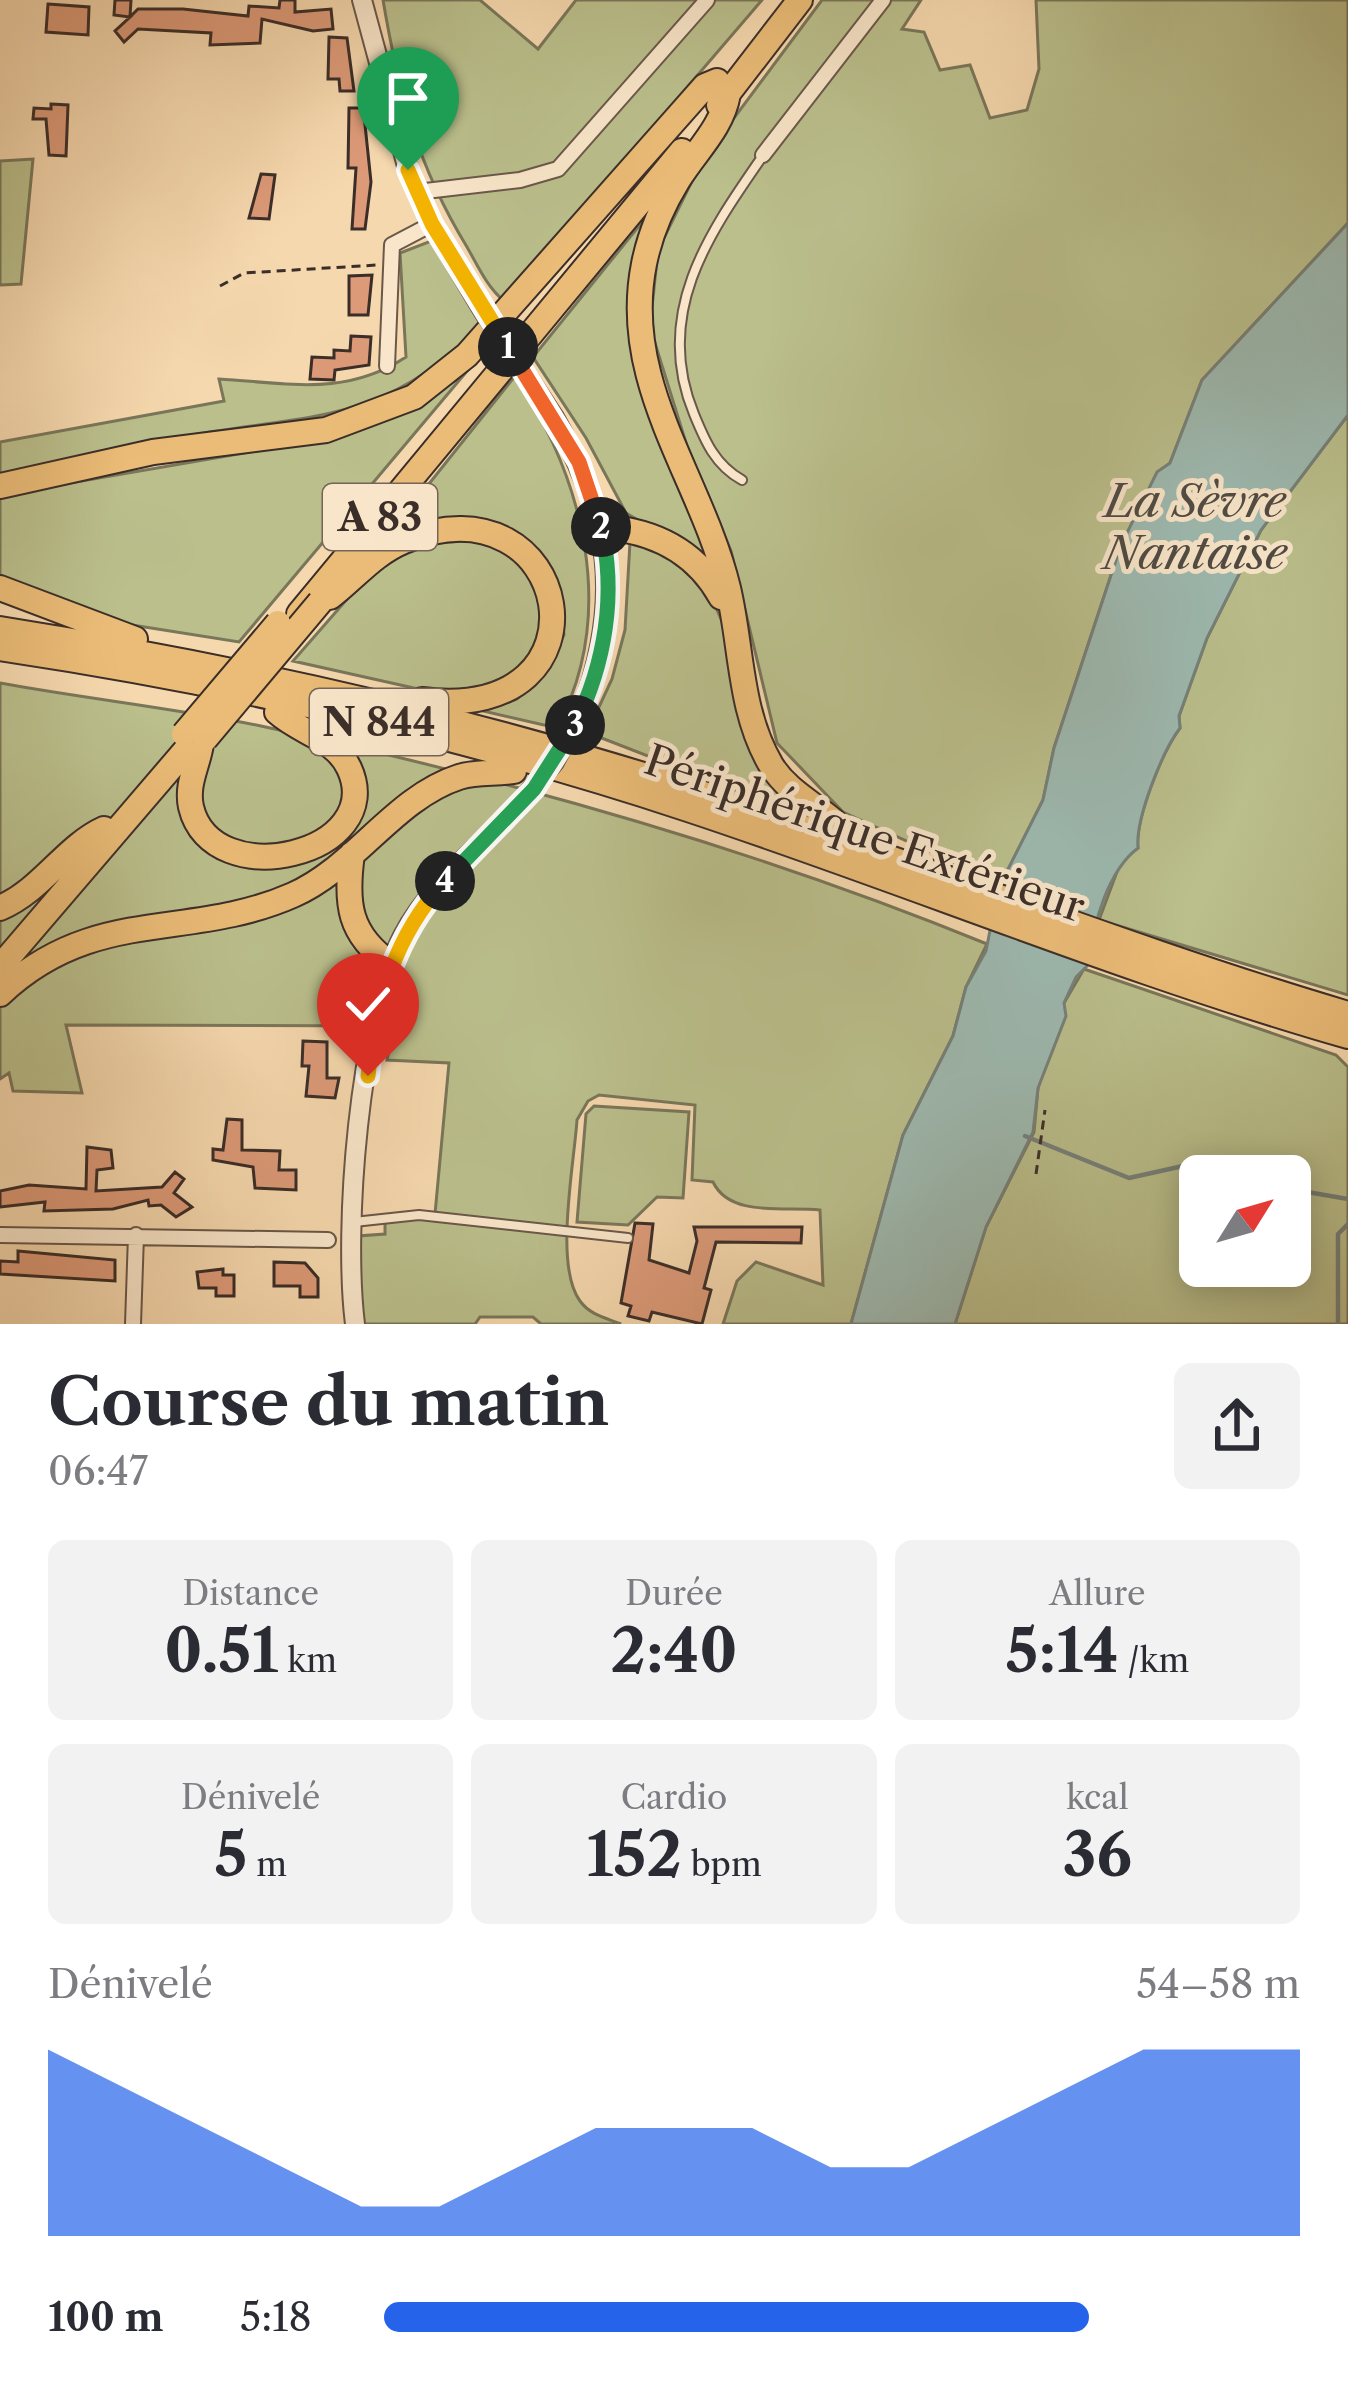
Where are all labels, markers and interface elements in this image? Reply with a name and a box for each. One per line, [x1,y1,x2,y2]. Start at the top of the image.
pin [357,47,459,170]
icon: arrive [375,65,441,131]
pin: 1 [478,317,538,377]
text: 1 [501,326,515,367]
water label: La Sèvre Nantaise [1100,473,1288,581]
road number: A 83 [323,484,437,550]
pin: 2 [571,497,631,557]
text: 2 [591,506,611,547]
road number: N 844 [310,689,448,755]
pin: 3 [545,695,605,755]
text: 3 [566,704,584,745]
street label: Périphérique Extérieur [638,733,1092,933]
pin: 4 [415,851,475,911]
text: 4 [435,860,455,901]
pin [317,953,419,1076]
icon: check [335,971,401,1037]
north arrow [1179,1155,1311,1287]
map controls [1179,1155,1311,1287]
text: Course du matin [48,1361,609,1442]
button: share [1174,1363,1300,1489]
text: 06:47 [48,1447,148,1495]
text: Distance [182,1573,319,1614]
text: Durée [625,1573,723,1614]
text: Allure [1049,1573,1145,1614]
text: 0.51 [164,1614,278,1688]
text: 2:40 [610,1614,738,1688]
text: 5:14 [1005,1614,1119,1688]
text: km [278,1640,337,1681]
text: /km [1119,1640,1189,1681]
text: Dénivelé [181,1777,320,1818]
text: Cardio [621,1777,727,1818]
text: kcal [1066,1777,1128,1818]
text: 5 [214,1818,247,1892]
text: 152 [586,1818,682,1892]
text: 36 [1062,1818,1132,1892]
text: m [247,1844,287,1885]
text: bpm [682,1844,762,1885]
text: Dénivelé [48,1960,213,2008]
text: 54–58 m [1136,1960,1300,2008]
text: 100 m [48,2293,164,2341]
text: 5:18 [240,2293,312,2341]

